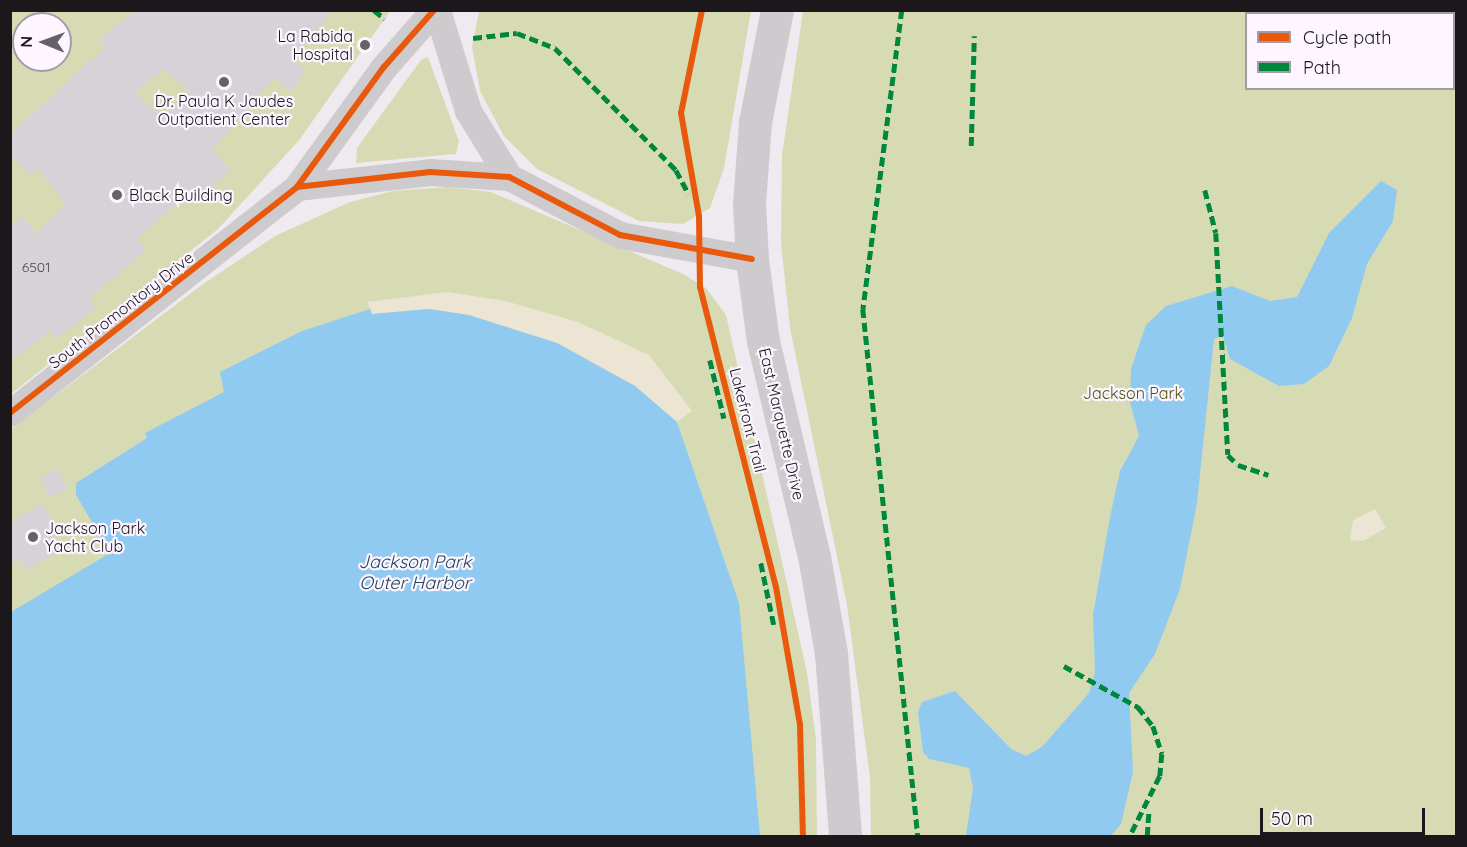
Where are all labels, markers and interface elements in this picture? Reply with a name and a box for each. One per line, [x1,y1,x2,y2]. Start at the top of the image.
north arrow [12,12,72,72]
legend [1245,12,1455,90]
place label: La Rabida Hospital [277,26,353,64]
text: Cycle path [1303,26,1391,49]
text: N [16,36,36,48]
marker: La Rabida Hospital [358,38,372,52]
text: Path [1303,56,1341,79]
marker: Dr. Paula K Jaudes Outpatient Center [217,75,231,89]
place label: Dr. Paula K Jaudes Outpatient Center [155,91,293,129]
place label: Black Building [129,185,233,205]
marker: Black Building [110,188,124,202]
street label: South Promontory Drive [45,248,197,372]
house number: 6501 [22,259,50,275]
street label: East Marquette Drive [755,346,809,502]
street label: Lakefront Trail [726,366,770,474]
park label: Jackson Park [1083,383,1183,403]
place label: Jackson Park Yacht Club [45,518,145,556]
marker: Jackson Park Yacht Club [26,530,40,544]
water label: Jackson Park Outer Harbor [359,552,471,594]
scale bar [1263,796,1428,834]
text: 50 m [1271,807,1313,830]

